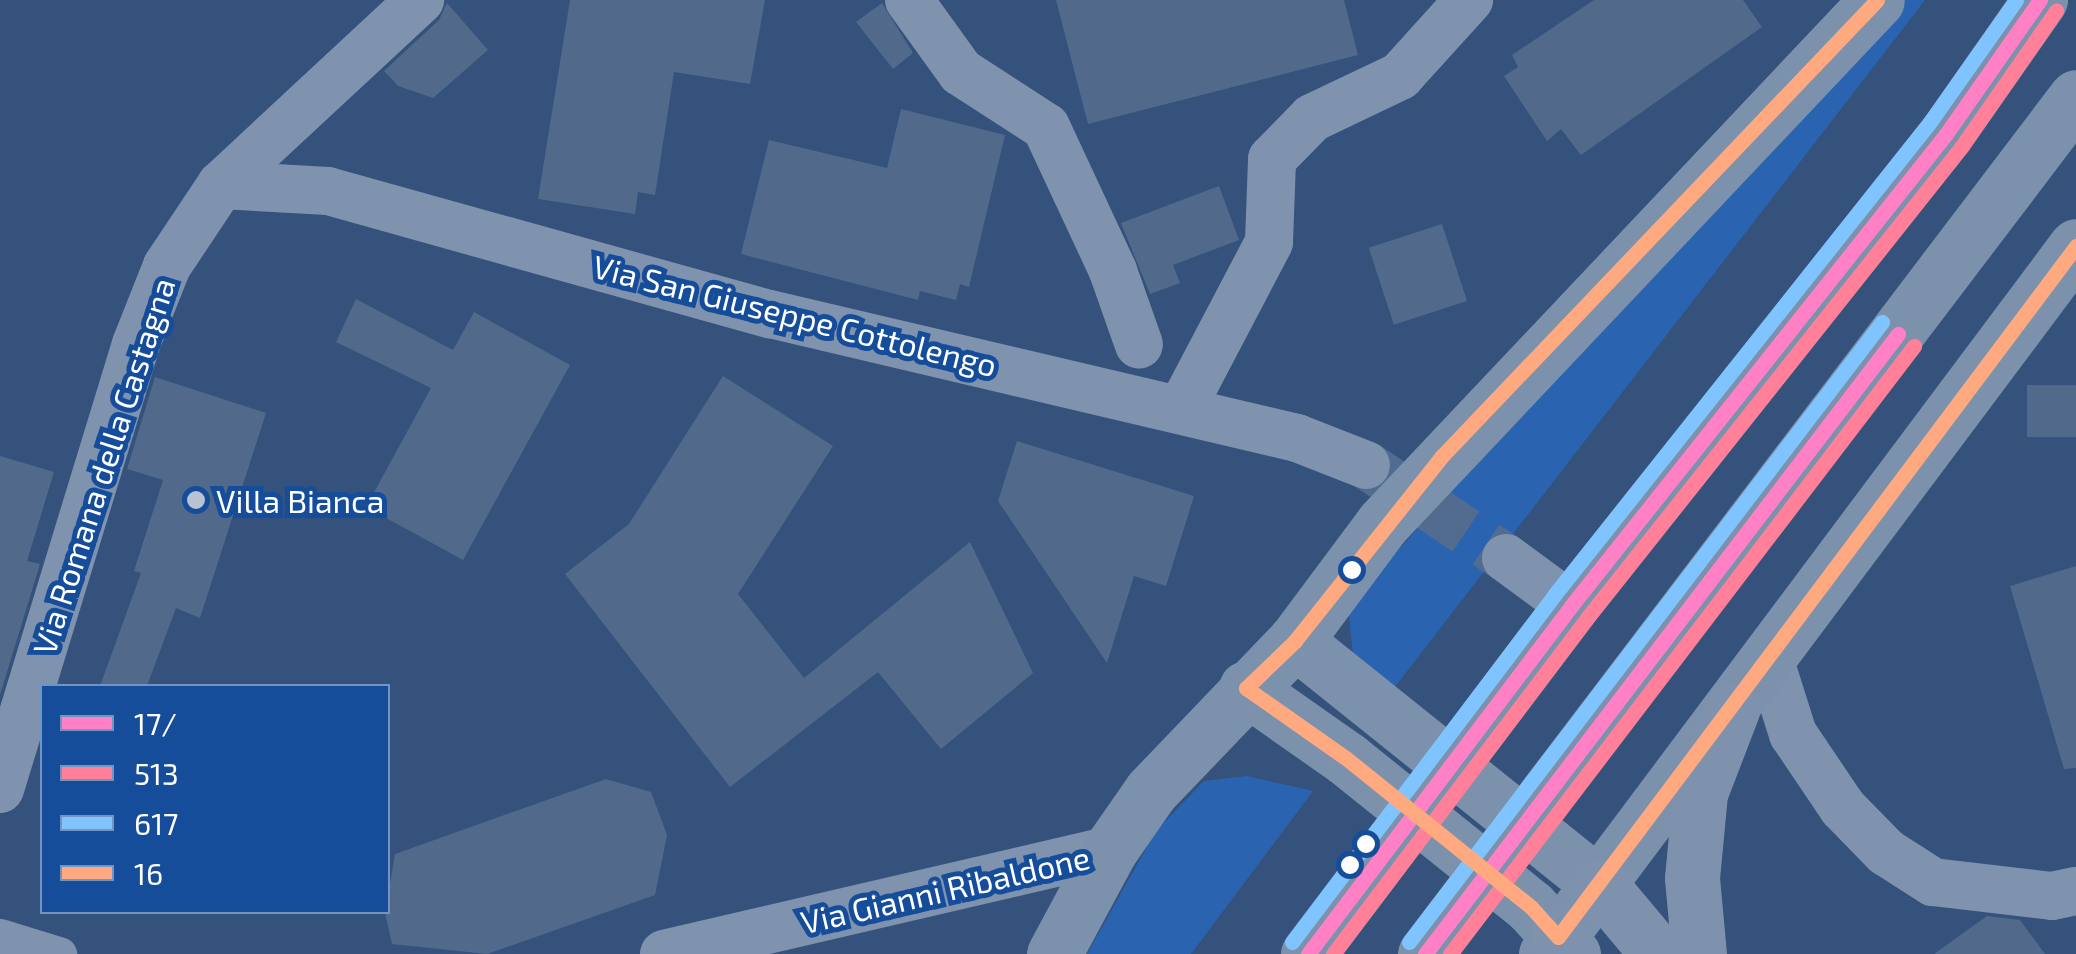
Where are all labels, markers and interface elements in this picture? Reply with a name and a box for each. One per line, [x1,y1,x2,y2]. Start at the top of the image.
street label: Via San Giuseppe Cottolengo [589,246,1001,384]
street label: Via Romana della Castagna [24,273,182,659]
place label: Villa Bianca [216,481,384,519]
marker: Villa Bianca [185,489,207,511]
unlabelled marker [1342,560,1362,580]
legend [40,684,390,914]
text: 17/ [134,705,177,741]
text: 513 [134,755,179,791]
text: 617 [134,805,178,841]
unlabelled marker [1356,834,1376,854]
street label: Via Gianni Ribaldone [797,837,1093,941]
text: 16 [134,855,163,891]
unlabelled marker [1340,855,1360,875]

